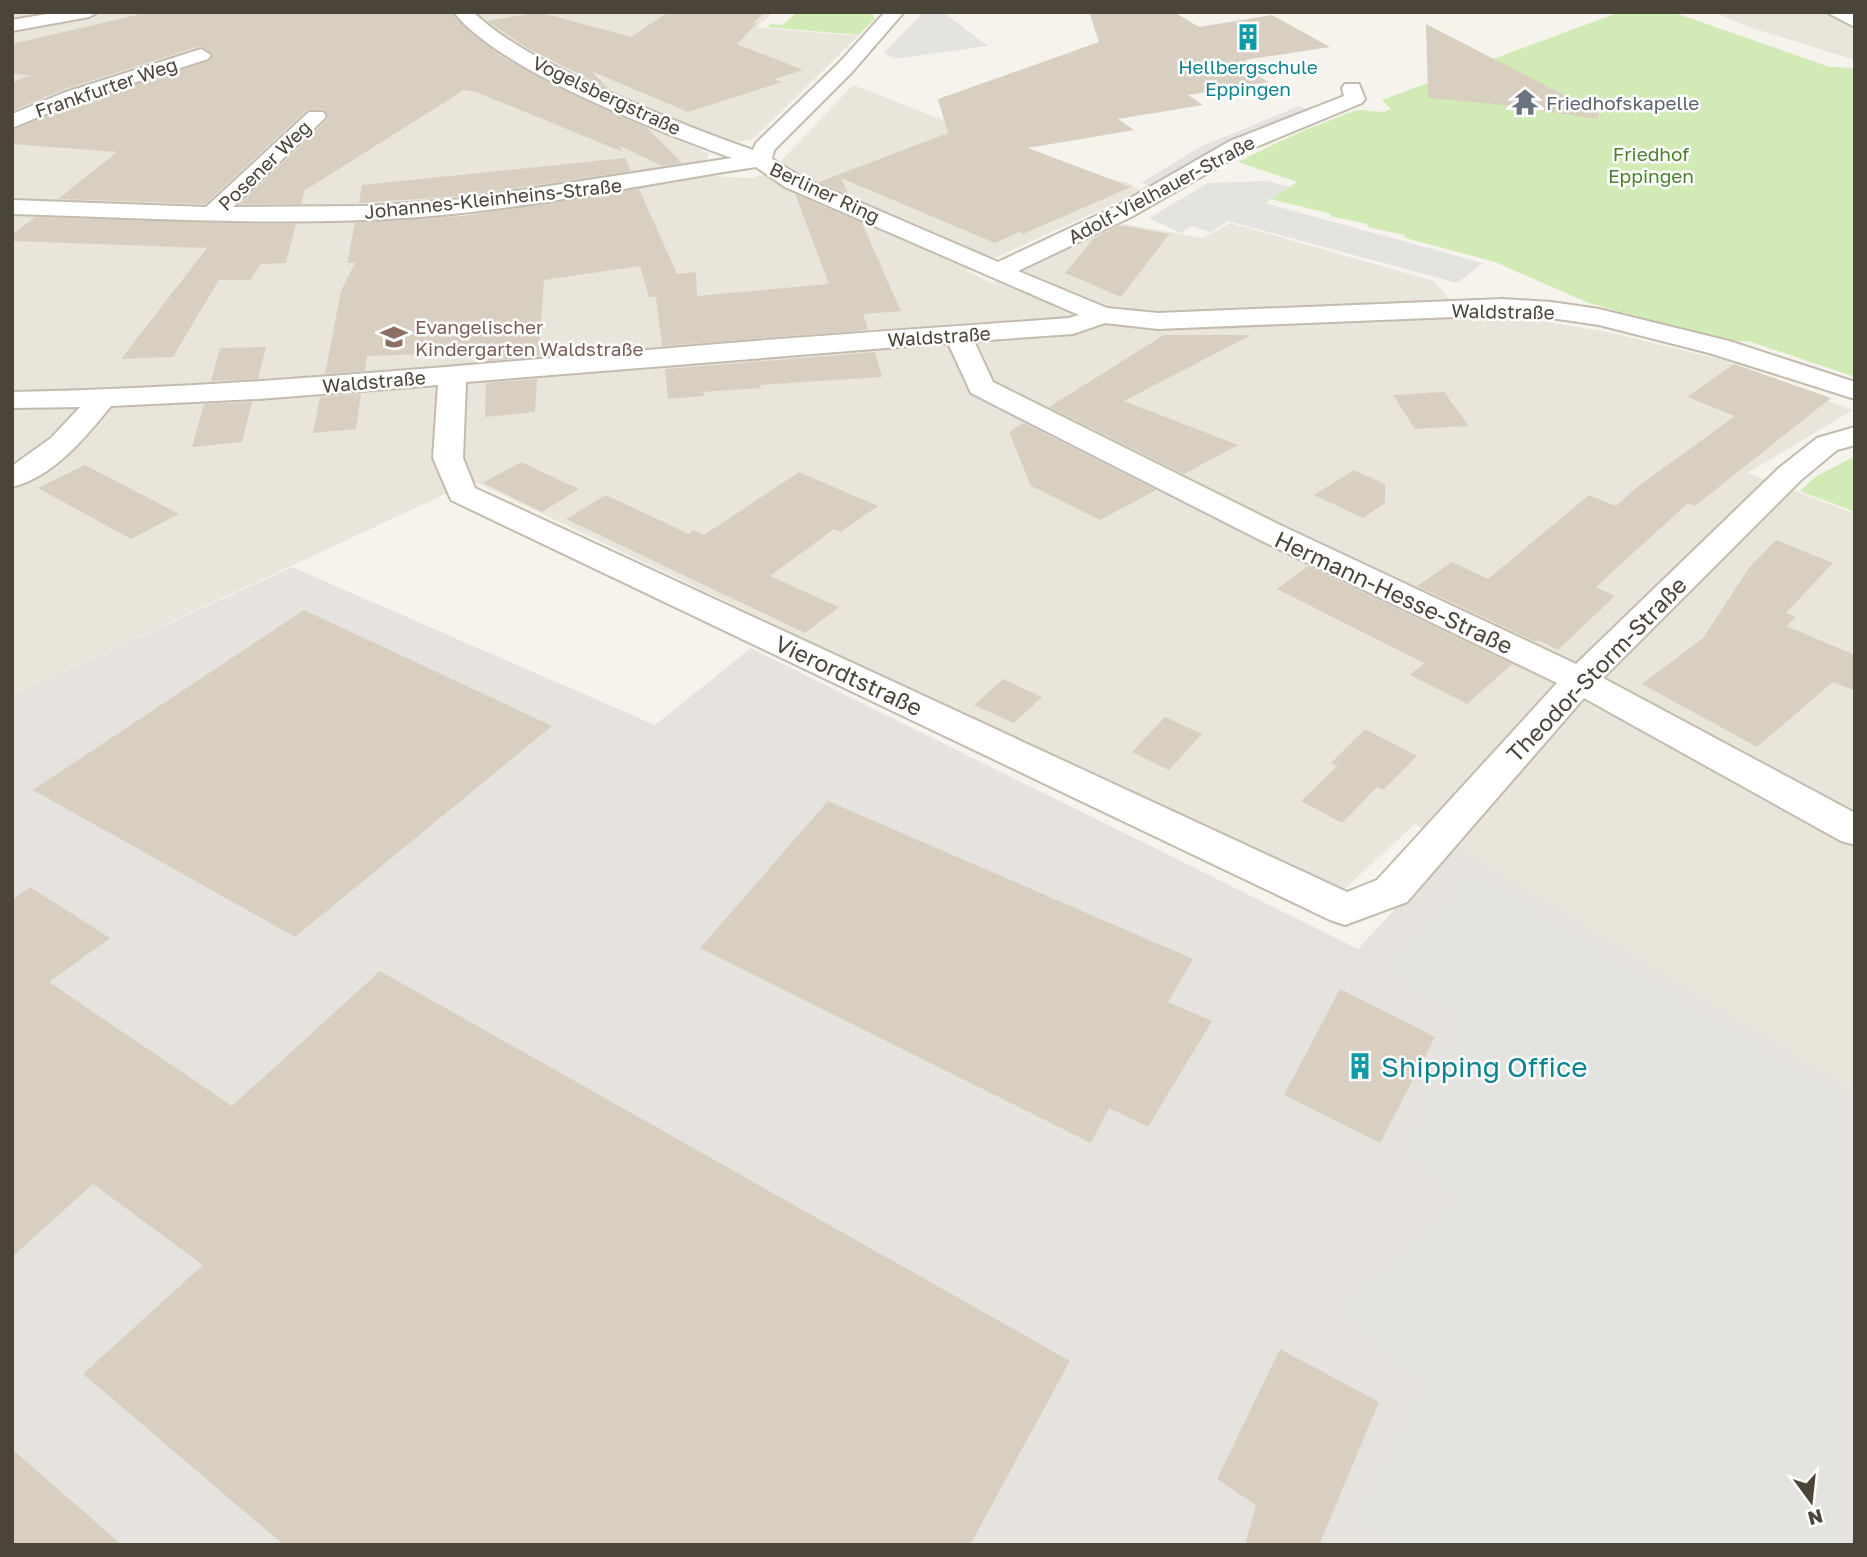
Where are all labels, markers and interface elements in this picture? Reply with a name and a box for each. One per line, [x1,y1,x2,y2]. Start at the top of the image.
building icon: Hellbergschule Eppingen [1233,22,1263,52]
street label: Vogelsbergstraße [529,51,685,139]
street label: Frankfurter Weg [32,52,180,122]
place label: Hellbergschule Eppingen [1178,55,1318,100]
temple icon: Friedhofskapelle [1510,87,1540,117]
place label: Friedhofskapelle [1546,91,1699,114]
street label: Posener Weg [213,115,315,215]
street label: Adolf-Vielhauer-Straße [1064,130,1258,248]
park label: Friedhof Eppingen [1608,142,1694,187]
street label: Berliner Ring [766,157,884,227]
street label: Johannes-Kleinheins-Straße [363,173,623,223]
street label: Waldstraße [1451,299,1555,323]
place label: Evangelischer Kindergarten Waldstraße [415,315,644,360]
street label: Waldstraße [887,321,991,351]
school or university icon: Evangelischer Kindergarten Waldstraße [379,322,409,352]
street label: Waldstraße [321,365,427,397]
street label: Hermann-Hesse-Straße [1271,525,1517,659]
street label: Theodor-Storm-Straße [1500,570,1692,768]
street label: Vierordtstraße [771,629,927,721]
place label: Shipping Office [1381,1050,1587,1083]
building icon: Shipping Office [1345,1051,1375,1081]
north arrow [1776,1466,1846,1536]
text: N [1806,1505,1825,1531]

